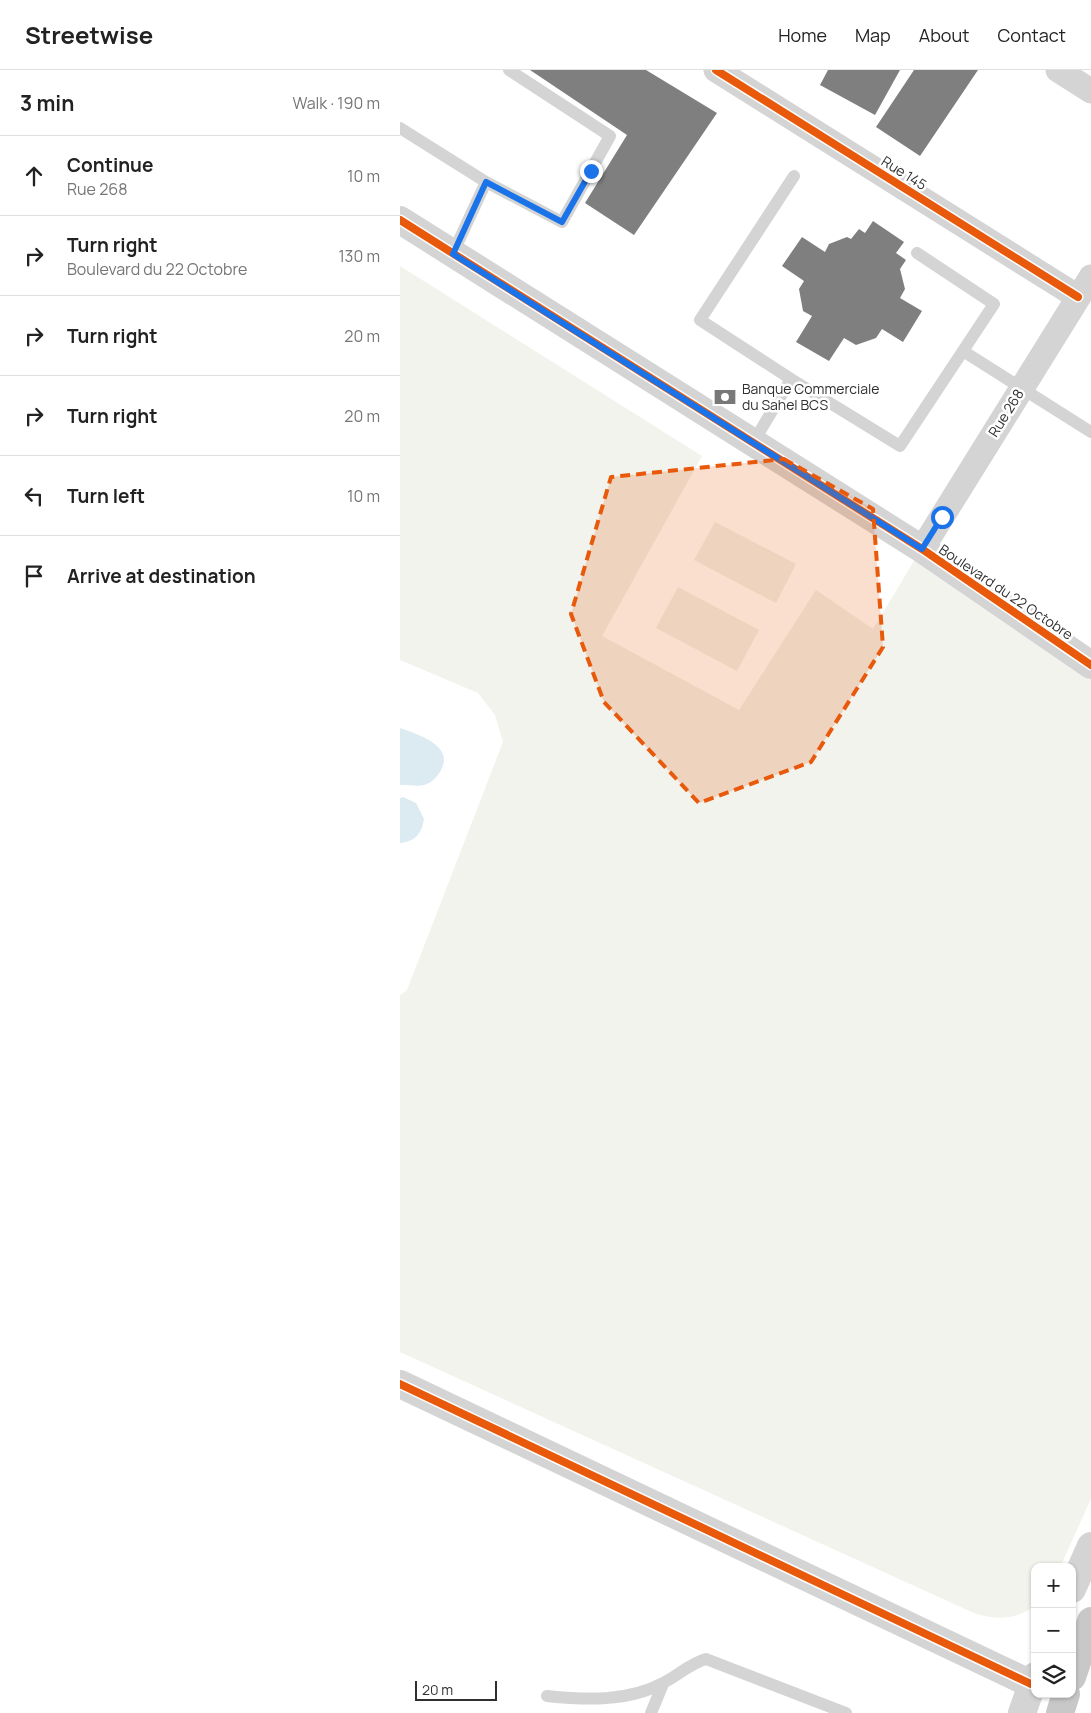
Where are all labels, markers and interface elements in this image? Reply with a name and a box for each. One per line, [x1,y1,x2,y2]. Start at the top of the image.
text: Streetwise [25,18,153,51]
text: Home [778,23,827,47]
text: Map [855,23,891,47]
text: About [919,23,969,47]
text: Contact [997,23,1066,47]
text: 3 min [20,89,74,117]
text: Walk · 190 m [292,92,380,114]
street label: Rue 145 [878,151,930,194]
text: Continue [67,152,153,178]
route end [580,160,603,183]
icon: ahead [20,162,48,190]
text: 10 m [347,165,380,187]
text: Rue 268 [67,178,127,200]
text: Turn right [67,232,157,258]
icon: right [20,242,48,270]
text: 130 m [338,245,380,267]
text: Boulevard du 22 Octobre [67,258,247,280]
icon: right [20,322,48,350]
text: Turn right [67,323,157,349]
text: 20 m [344,325,380,347]
place label: Banque Commerciale du Sahel BCS [742,379,879,414]
bank icon: Banque Commerciale du Sahel BCS [712,384,738,410]
street label: Rue 268 [983,385,1028,440]
icon: right [20,402,48,430]
text: Turn right [67,403,157,429]
text: 20 m [344,405,380,427]
icon: left [20,482,48,510]
text: Turn left [67,483,145,509]
text: 10 m [347,485,380,507]
route start [931,506,954,529]
street label: Boulevard du 22 Octobre [936,540,1077,644]
icon: arrive [20,562,48,590]
text: Arrive at destination [67,563,256,589]
map controls [1031,1563,1076,1698]
button: + [1031,1563,1076,1608]
button: − [1031,1608,1076,1653]
button: layers [1031,1653,1076,1698]
scale bar [415,1678,498,1701]
text: 20 m [422,1680,453,1699]

